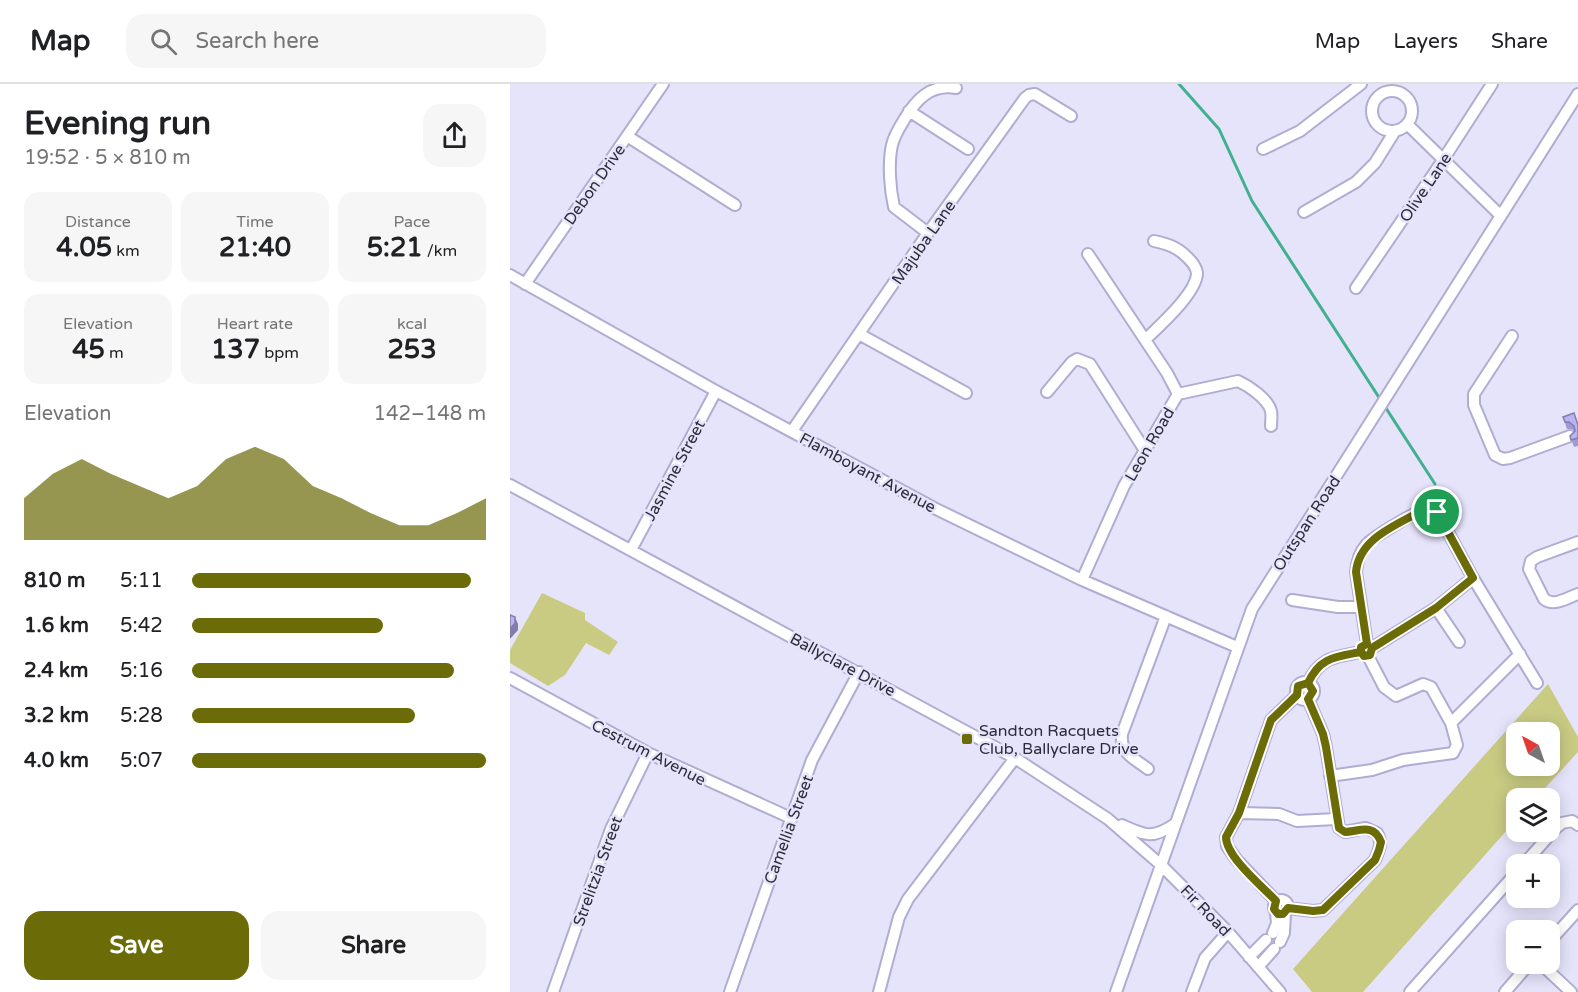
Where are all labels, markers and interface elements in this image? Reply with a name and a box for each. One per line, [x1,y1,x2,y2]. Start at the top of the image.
search box [126,14,546,68]
text: Map [30,24,90,58]
icon: search [147,25,180,58]
text: Search here [195,28,319,54]
text: Map [1315,29,1360,54]
text: Layers [1393,29,1458,54]
text: Share [1491,29,1548,54]
text: Evening run [24,104,211,143]
button: share [423,104,486,167]
street label: Debon Drive [560,140,630,229]
text: 19:52 · 5 × 810 m [24,146,191,170]
street label: Olive Lane [1395,149,1456,226]
street label: Majuba Lane [887,196,960,289]
text: Distance [65,212,131,232]
text: Time [236,212,274,232]
text: Pace [394,212,430,232]
text: 4.05 [56,232,112,263]
text: 21:40 [219,232,291,263]
text: 5:21 [367,232,423,263]
text: km [112,241,140,261]
text: /km [423,241,457,261]
text: Elevation [63,314,133,334]
text: Heart rate [217,314,293,334]
text: kcal [397,314,427,334]
text: 45 [72,334,105,365]
text: 137 [211,334,260,365]
text: 253 [388,334,436,365]
text: m [105,343,124,363]
text: bpm [260,343,299,363]
text: Elevation [24,402,111,426]
text: 142–148 m [373,402,486,426]
street label: Leon Road [1121,404,1179,485]
street label: Jasmine Street [640,417,710,524]
street label: Flamboyant Avenue [796,428,939,517]
street label: Outspan Road [1269,472,1345,575]
pin [1411,486,1462,537]
icon: arrive [1420,495,1453,528]
text: 810 m [24,569,85,593]
text: 5:11 [120,569,163,593]
text: 1.6 km [24,614,89,638]
text: 5:42 [120,614,163,638]
street label: Ballyclare Drive [786,629,899,701]
text: 2.4 km [24,659,88,683]
text: 5:16 [120,659,163,683]
text: 3.2 km [24,704,89,728]
text: 5:28 [120,704,163,728]
street label: Cestrum Avenue [588,715,709,790]
place label: Sandton Racquets Club, Ballyclare Drive [979,721,1139,759]
north arrow [1506,722,1560,776]
map controls [1506,722,1560,974]
marker: Sandton Racquets Club, Ballyclare Drive [960,732,974,746]
text: 4.0 km [24,749,89,773]
text: 5:07 [120,749,163,773]
street label: Camellia Street [760,772,818,887]
button: layers [1506,788,1560,842]
street label: Strelitzia Street [569,814,627,929]
button: + [1506,854,1560,908]
street label: Fir Road [1176,881,1235,941]
button: Save [24,911,249,980]
button: Share [261,911,486,980]
button: − [1506,920,1560,974]

